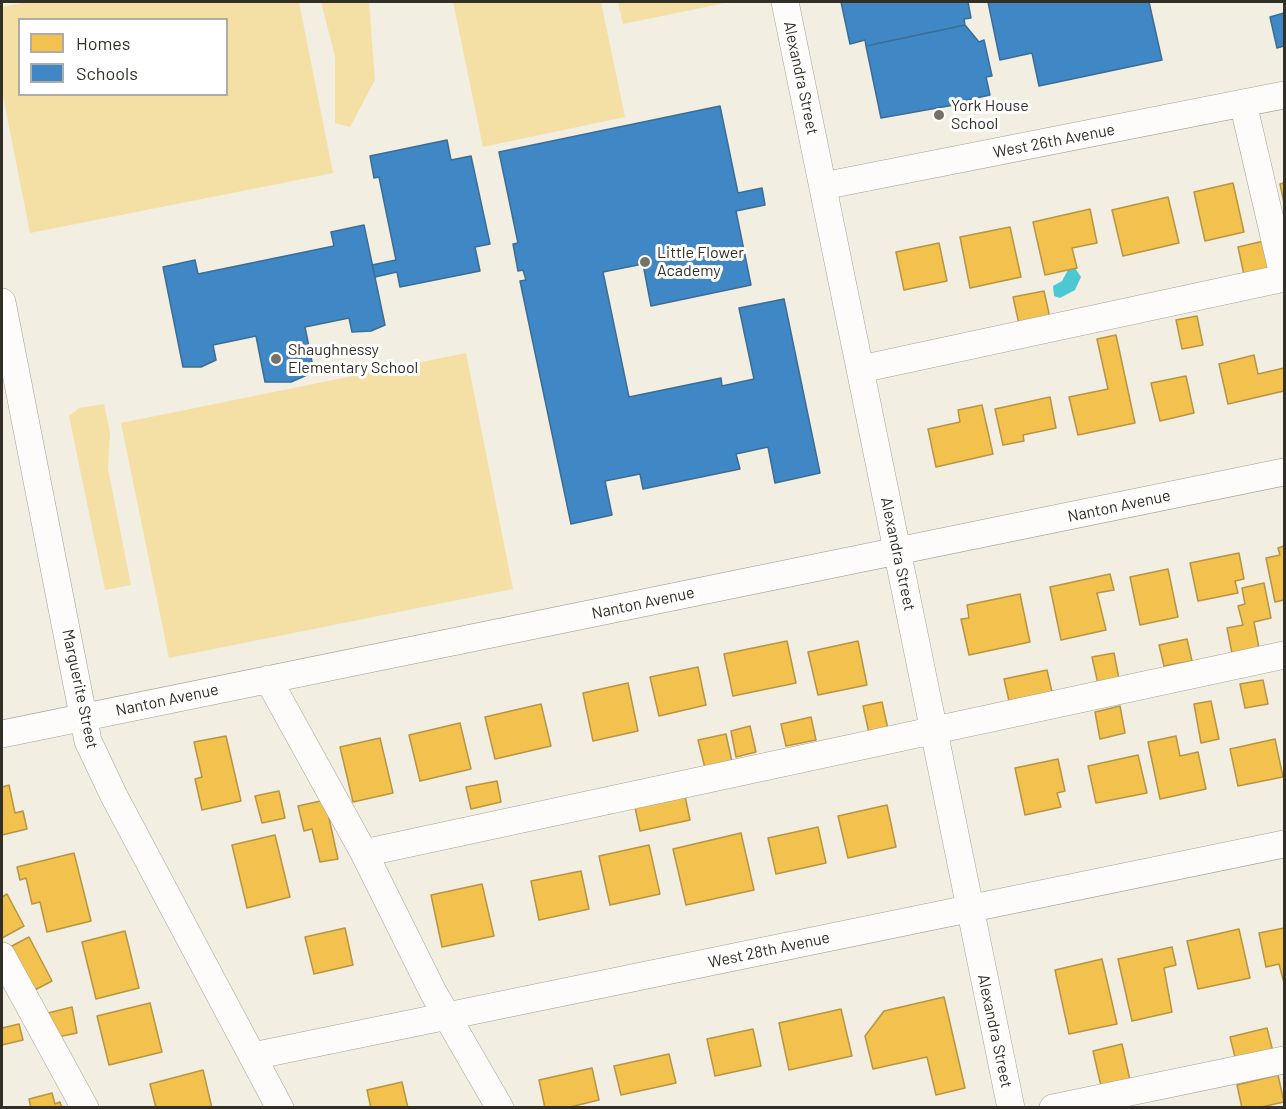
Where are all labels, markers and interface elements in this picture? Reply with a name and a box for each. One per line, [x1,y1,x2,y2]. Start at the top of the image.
legend [18,18,228,96]
street label: Alexandra Street [780,19,822,137]
text: Homes [76,32,130,54]
text: Schools [76,62,138,84]
place label: York House School [951,96,1029,134]
marker: York House School [932,108,946,122]
street label: West 26th Avenue [991,120,1117,162]
place label: Little Flower Academy [657,243,744,281]
marker: Little Flower Academy [638,255,652,269]
place label: Shaughnessy Elementary School [288,340,418,378]
marker: Shaughnessy Elementary School [269,352,283,366]
street label: Nanton Avenue [1066,486,1172,526]
street label: Alexandra Street [877,495,919,613]
street label: Nanton Avenue [590,583,696,623]
street label: Marguerite Street [58,627,102,751]
street label: Nanton Avenue [114,680,220,720]
street label: West 28th Avenue [706,928,832,972]
street label: Alexandra Street [974,972,1016,1090]

